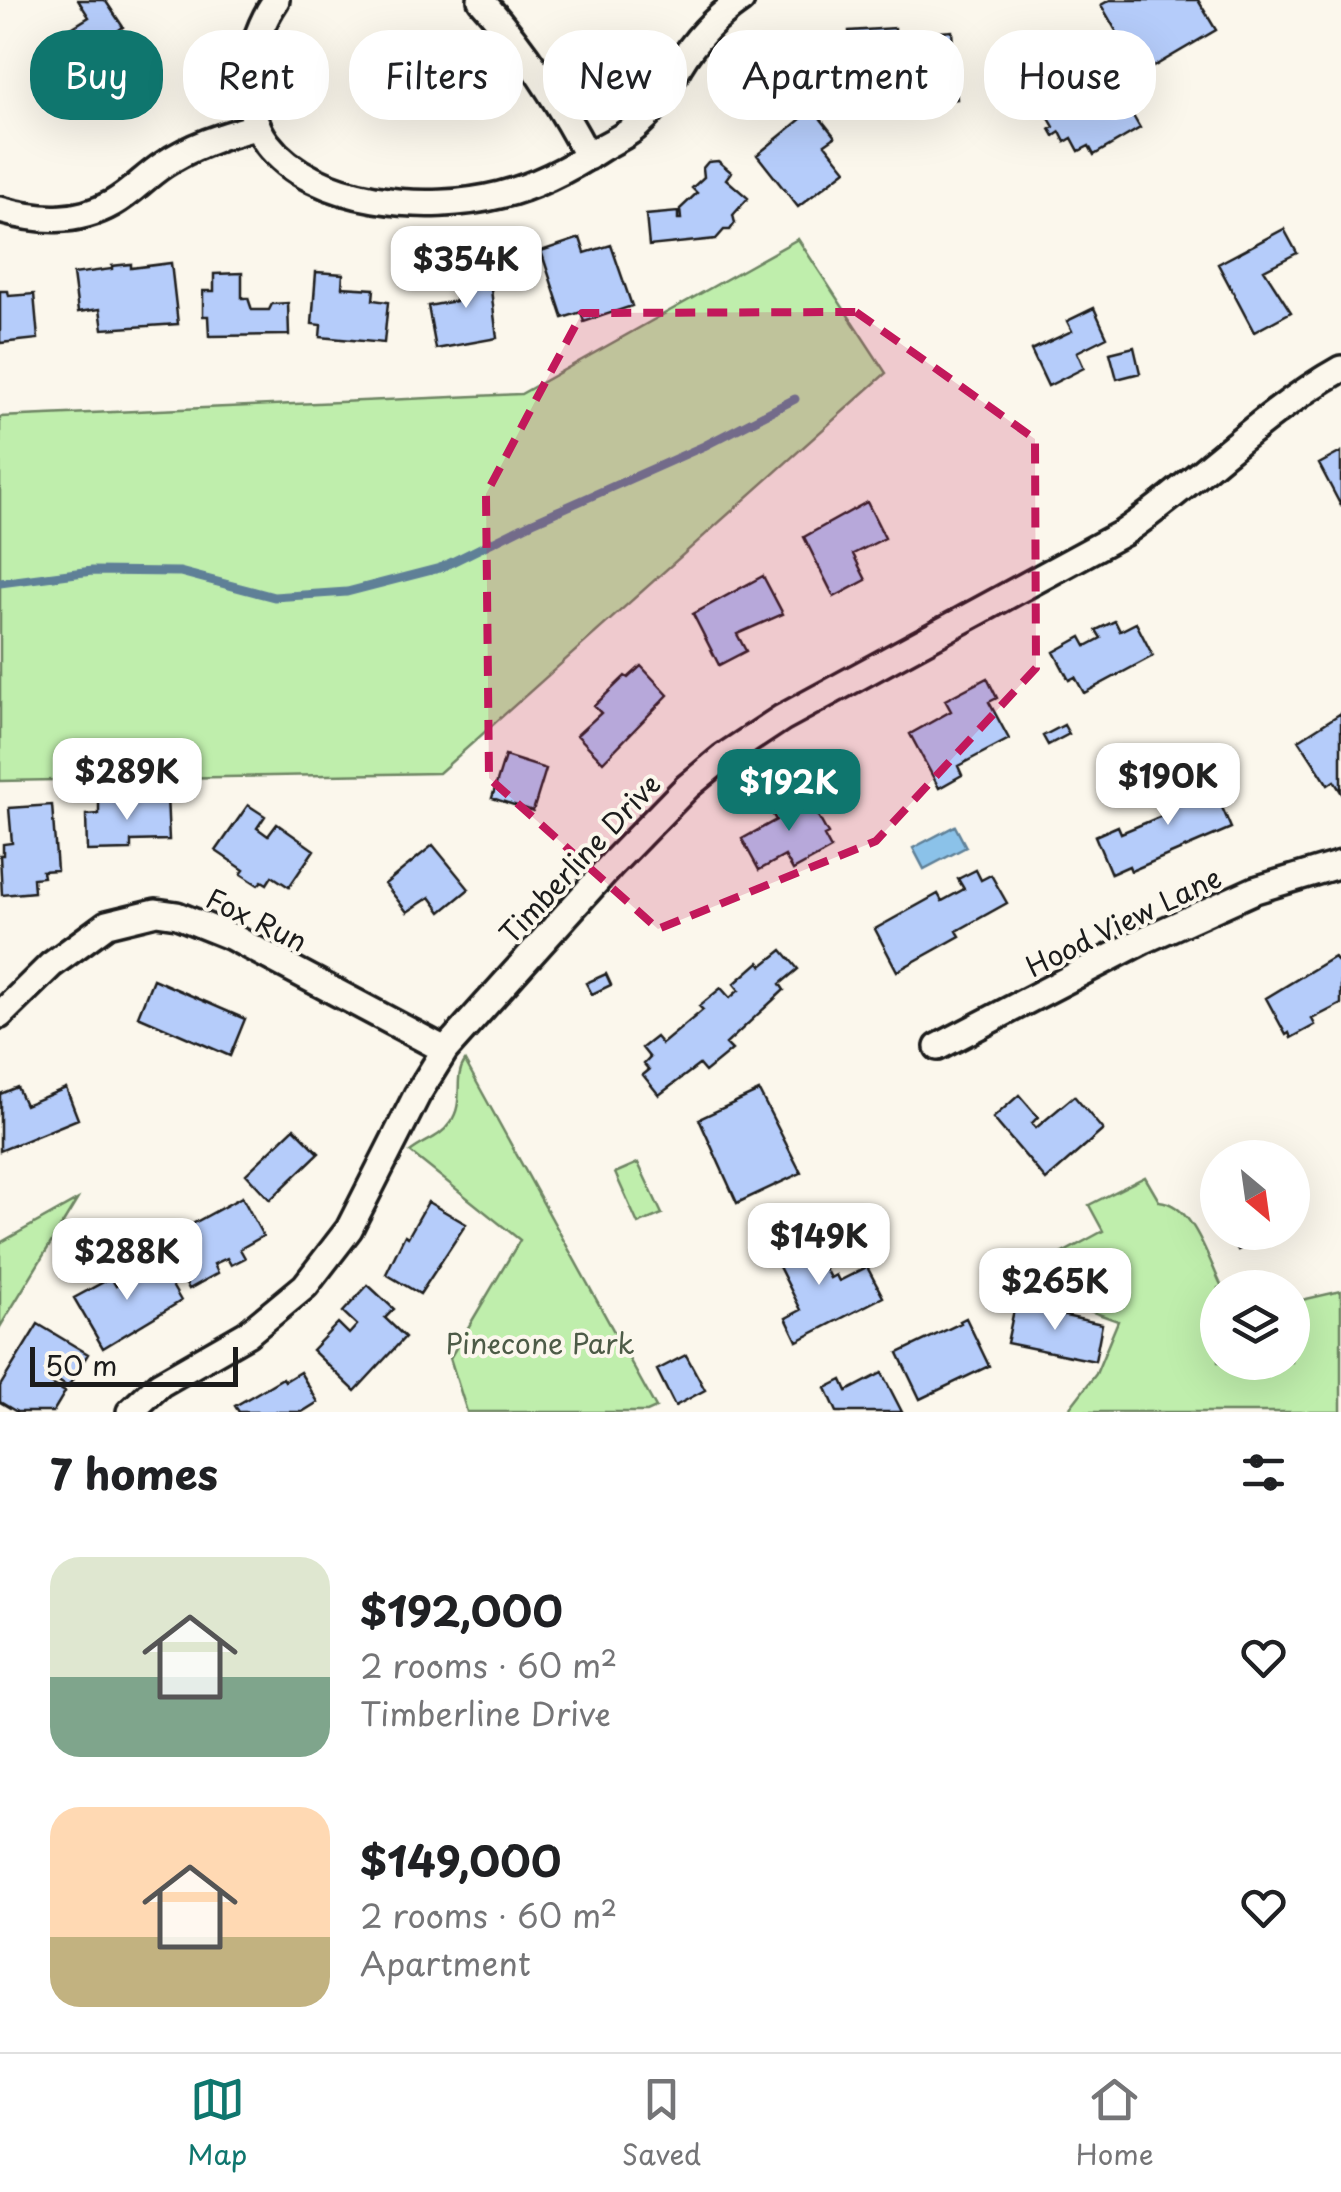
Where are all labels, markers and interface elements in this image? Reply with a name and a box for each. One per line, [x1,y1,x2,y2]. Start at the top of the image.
chip: Buy [30,30,163,120]
chip: Rent [183,30,329,120]
chip: Filters [349,30,523,120]
chip: New [543,30,687,120]
chip: Apartment [707,30,964,120]
chip: House [984,30,1156,120]
pin: $354K [396,226,536,311]
text: $354K [413,234,519,282]
pin: $289K [57,738,197,823]
pin: $190K [1098,743,1238,828]
text: $289K [75,746,179,794]
pin: $192K [719,749,859,834]
text: $190K [1118,751,1218,799]
text: $192K [739,757,839,805]
street label: Timberline Drive [488,763,670,953]
street label: Hood View Lane [1018,855,1228,987]
street label: Fox Run [199,876,315,962]
north arrow [1200,1140,1310,1250]
map controls [1200,1140,1310,1380]
pin: $149K [749,1203,889,1288]
text: $149K [770,1211,868,1259]
pin: $288K [57,1218,197,1303]
text: $288K [74,1226,180,1274]
pin: $265K [985,1248,1125,1333]
text: $265K [1001,1256,1109,1304]
button: layers [1200,1270,1310,1380]
park label: Pinecone Park [445,1321,635,1364]
scale bar [30,1342,238,1386]
text: 50 m [45,1343,118,1386]
text: 7 homes [50,1441,218,1504]
icon: filters [1236,1445,1291,1500]
text: $192,000 [360,1578,563,1641]
icon: home [130,1597,250,1717]
icon: heart [1236,1630,1291,1685]
text: 2 rooms · 60 m² [360,1641,617,1689]
text: Timberline Drive [360,1689,611,1737]
text: $149,000 [360,1828,561,1891]
icon: home [130,1847,250,1967]
icon: heart [1236,1880,1291,1935]
text: 2 rooms · 60 m² [360,1891,617,1939]
text: Apartment [360,1939,531,1987]
tab: Map [187,2072,247,2175]
tab: Saved [622,2072,701,2175]
tab: Home [1076,2072,1154,2175]

